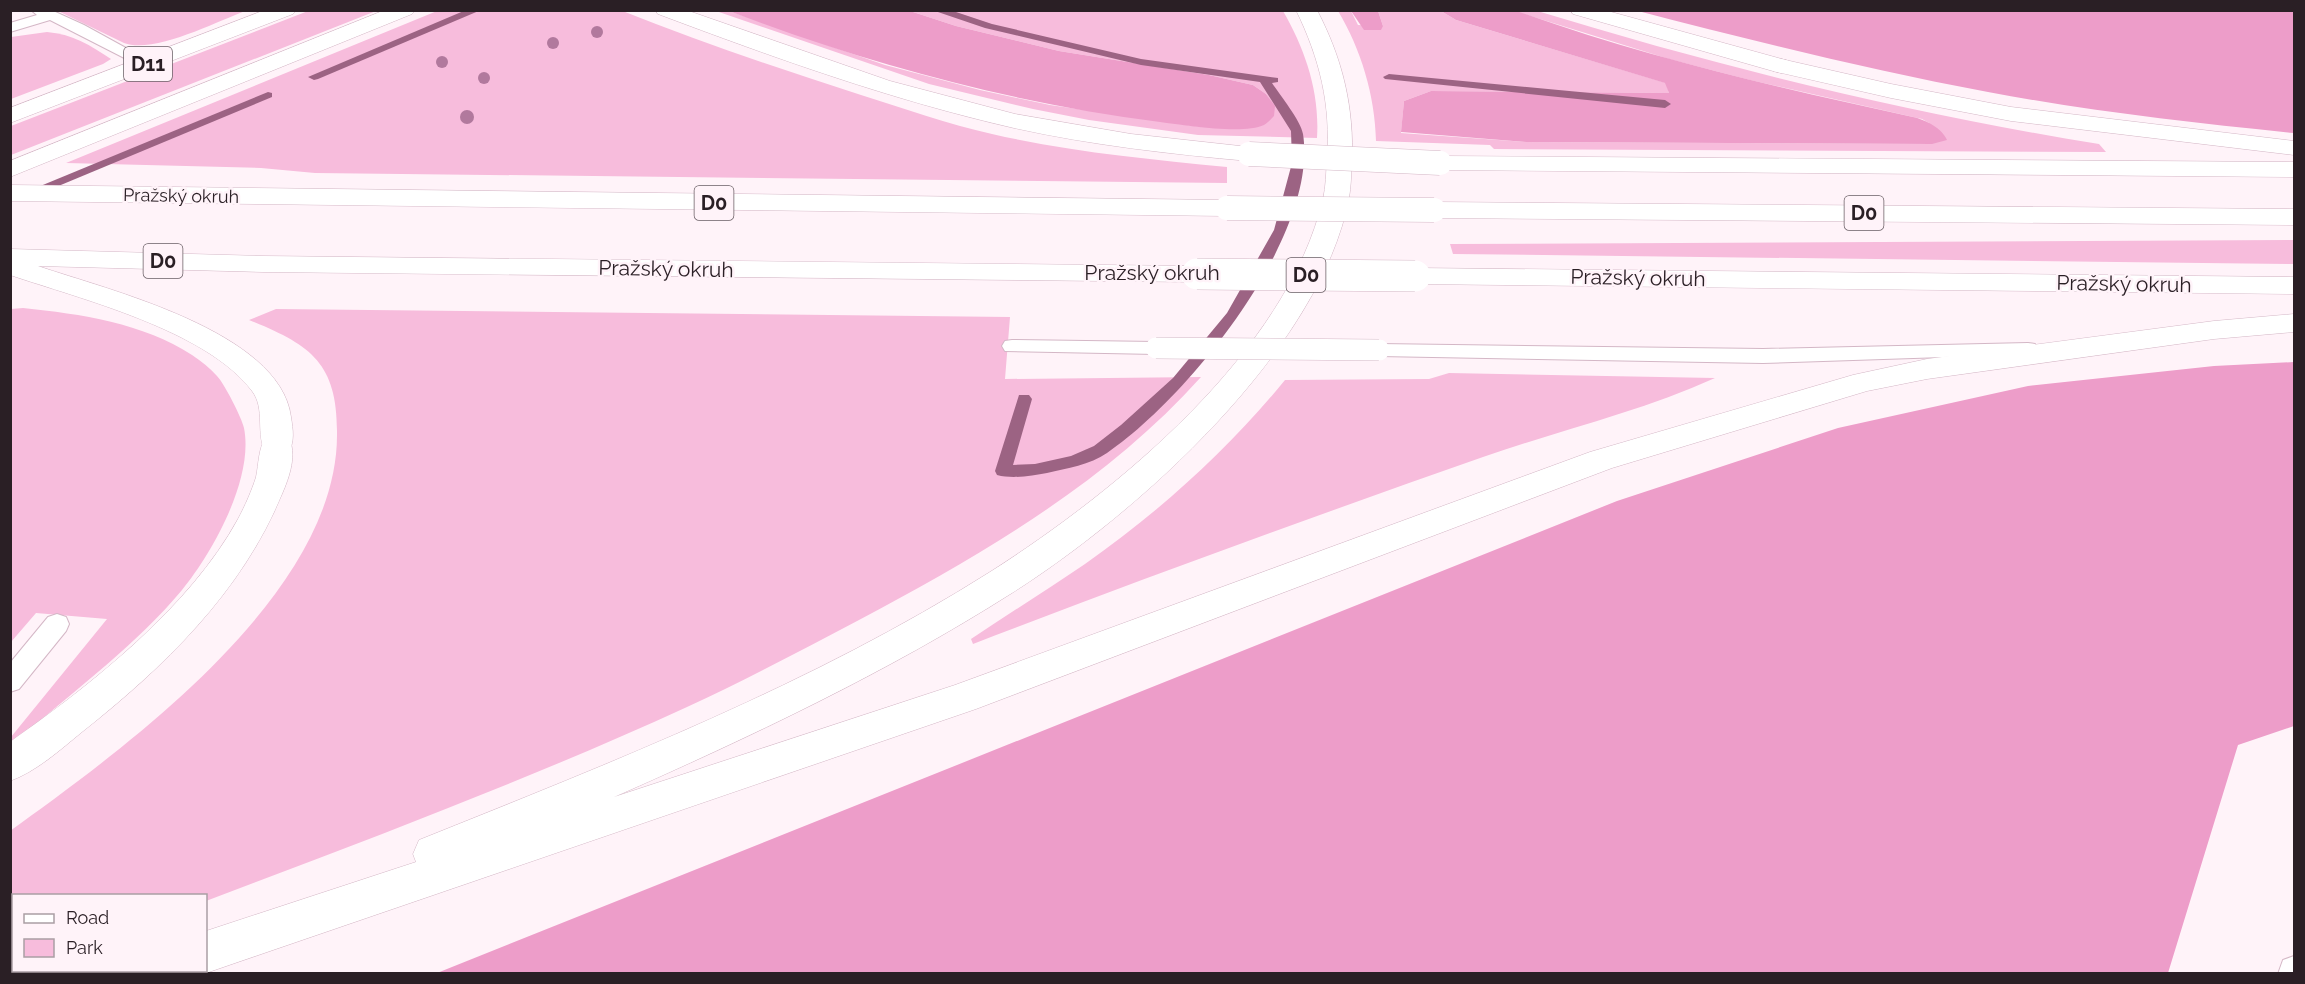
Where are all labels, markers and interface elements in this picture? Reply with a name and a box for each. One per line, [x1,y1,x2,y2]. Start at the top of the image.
road number: D11 [124,47,172,81]
street label: Pražský okruh [123,184,239,207]
road number: D0 [694,186,734,220]
road number: D0 [1844,196,1884,230]
road number: D0 [144,244,182,278]
street label: Pražský okruh [598,255,734,282]
road number: D0 [1286,258,1326,292]
street label: Pražský okruh [1084,260,1220,285]
street label: Pražský okruh [1570,264,1706,291]
street label: Pražský okruh [2056,270,2192,297]
legend [12,894,207,972]
text: Road [66,907,109,928]
text: Park [66,937,103,958]

